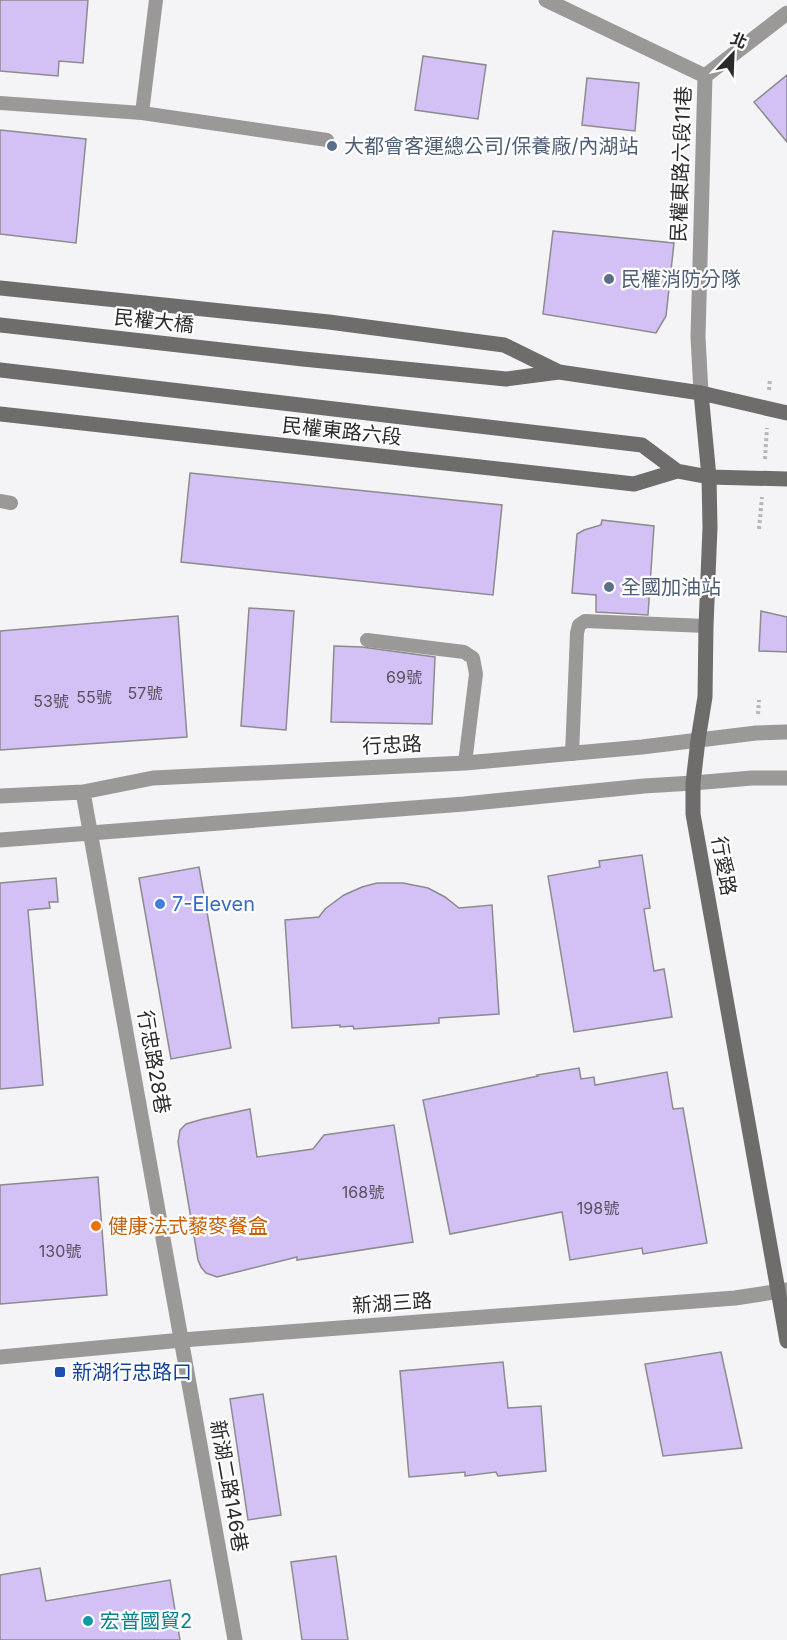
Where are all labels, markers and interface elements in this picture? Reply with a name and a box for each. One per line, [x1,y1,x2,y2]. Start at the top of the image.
north arrow [703,24,763,84]
text: 北 [728,28,750,53]
street label: 民權東路六段11巷 [666,85,696,243]
place label: 大都會客運總公司/保養廠/內湖站 [344,134,638,158]
marker: 大都會客運總公司/保養廠/內湖站 [325,139,339,153]
place label: 民權消防分隊 [621,267,741,291]
marker: 民權消防分隊 [602,272,616,286]
street label: 民權大橋 [113,305,195,337]
street label: 民權東路六段 [281,413,403,449]
place label: 全國加油站 [621,575,721,599]
marker: 全國加油站 [602,580,616,594]
house number: 69號 [386,667,422,687]
house number: 57號 [128,683,162,703]
house number: 55號 [76,687,112,707]
house number: 53號 [33,691,69,711]
street label: 行忠路 [361,731,423,759]
street label: 行愛路 [707,834,741,898]
place label: 7-Eleven [172,892,255,916]
marker: 7-Eleven [153,897,167,911]
street label: 行忠路28巷 [133,1008,175,1116]
house number: 168號 [342,1182,384,1202]
house number: 198號 [577,1198,619,1218]
place label: 健康法式藜麥餐盒 [108,1214,268,1238]
marker: 健康法式藜麥餐盒 [89,1219,103,1233]
house number: 130號 [39,1241,81,1261]
street label: 新湖三路 [351,1288,433,1318]
place label: 新湖行忠路口 [72,1360,192,1384]
marker: 新湖行忠路口 [53,1365,67,1379]
street label: 新湖二路146巷 [206,1418,252,1554]
place label: 宏普國貿2 [100,1609,192,1633]
marker: 宏普國貿2 [81,1614,95,1628]

